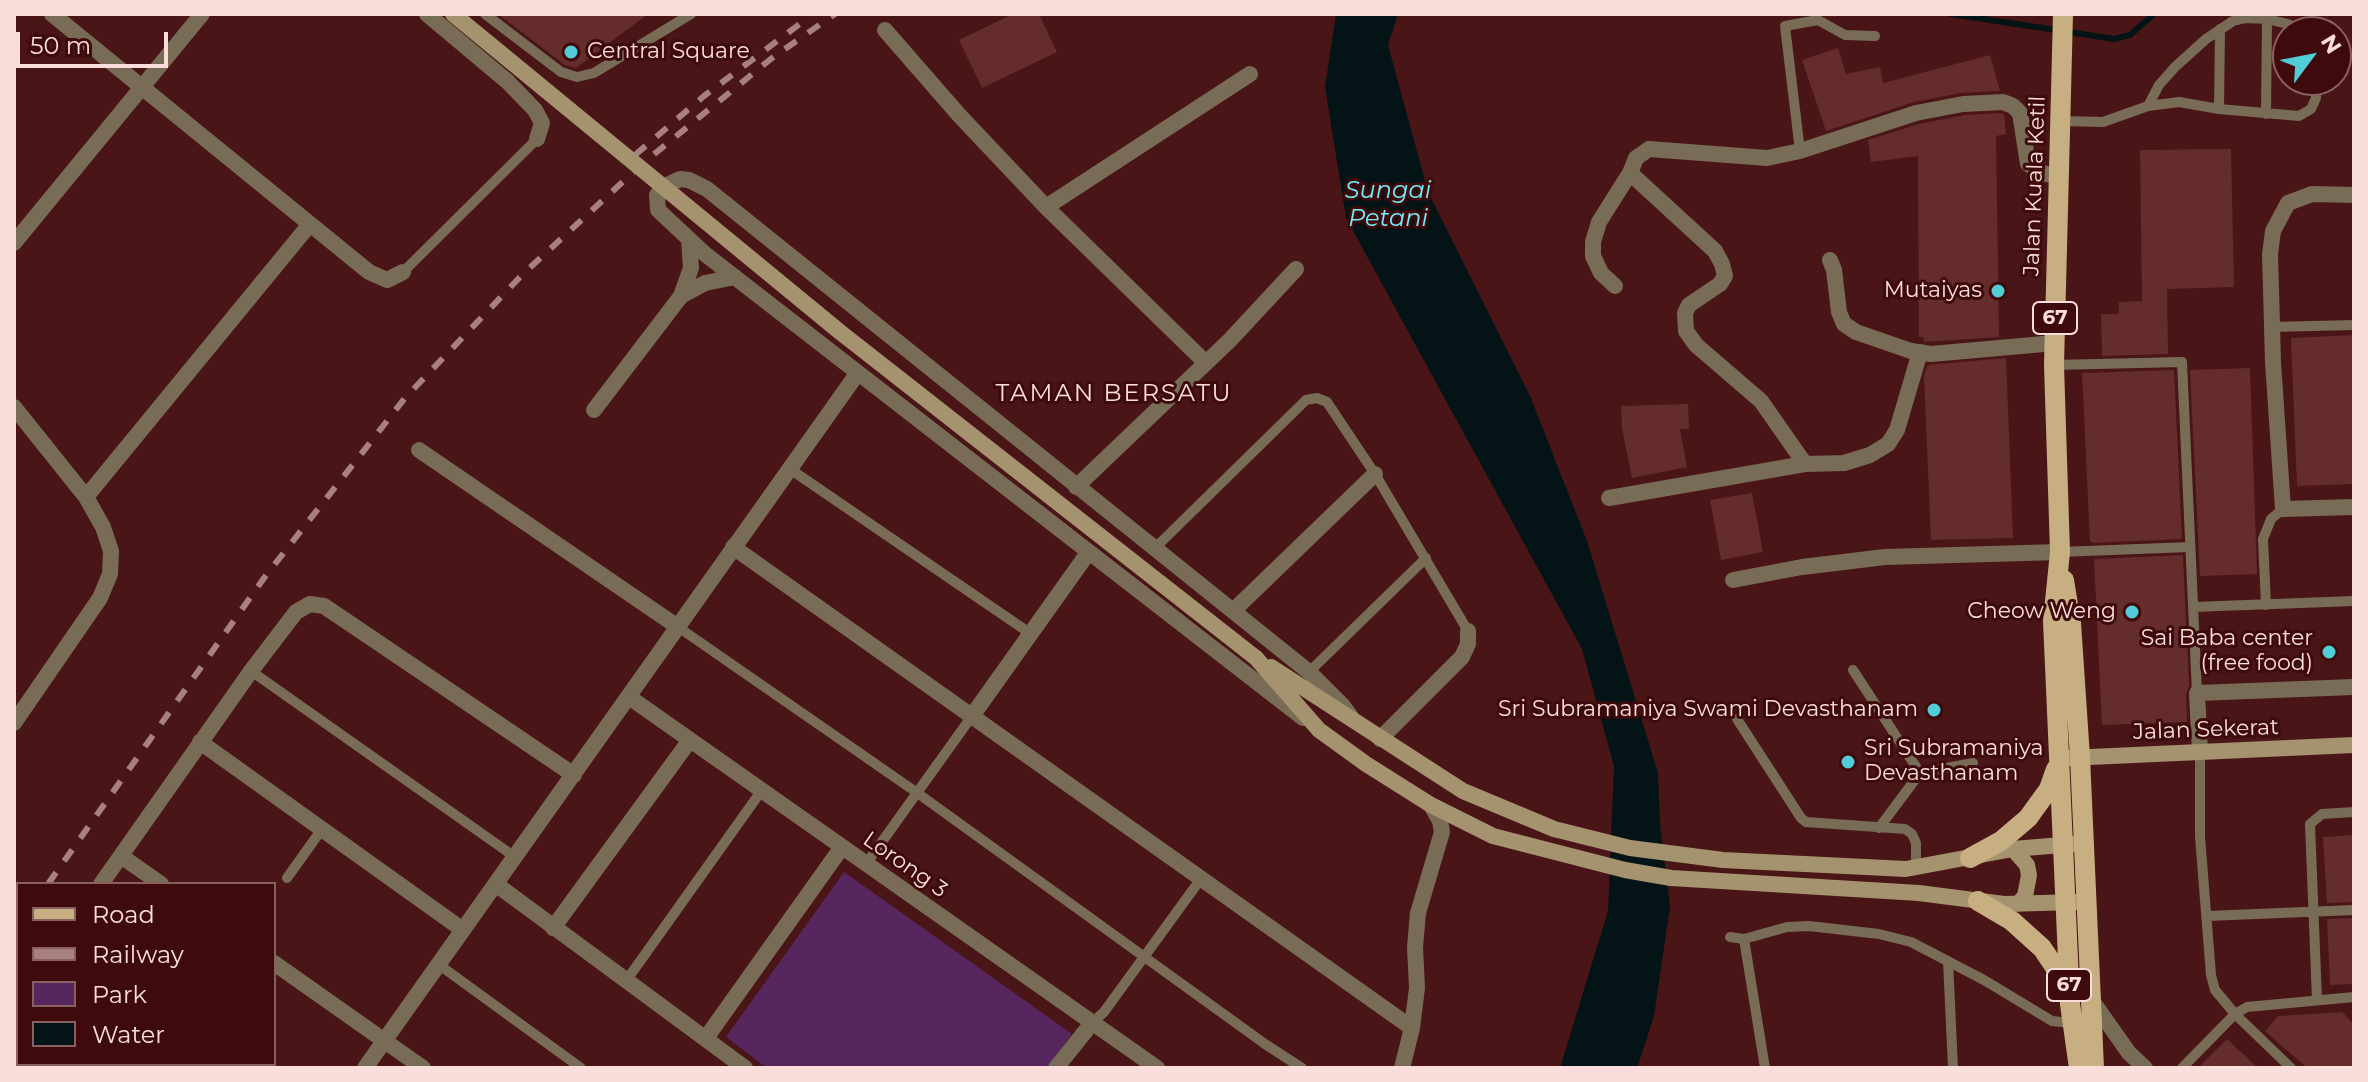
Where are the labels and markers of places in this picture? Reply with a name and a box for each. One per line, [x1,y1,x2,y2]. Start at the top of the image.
place label: Central Square [587,39,750,65]
marker: Central Square [562,43,580,61]
place label: Mutaiyas [1884,278,1982,304]
marker: Mutaiyas [1989,282,2007,300]
place label: Cheow Weng [1967,599,2116,625]
marker: Cheow Weng [2123,603,2141,621]
place label: Sai Baba center (free food) [2141,626,2313,678]
marker: Sai Baba center (free food) [2320,643,2338,661]
place label: Sri Subramaniya Swami Devasthanam [1498,697,1918,723]
marker: Sri Subramaniya Swami Devasthanam [1925,701,1943,719]
place label: Sri Subramaniya Devasthanam [1864,736,2043,788]
marker: Sri Subramaniya Devasthanam [1839,753,1857,771]

